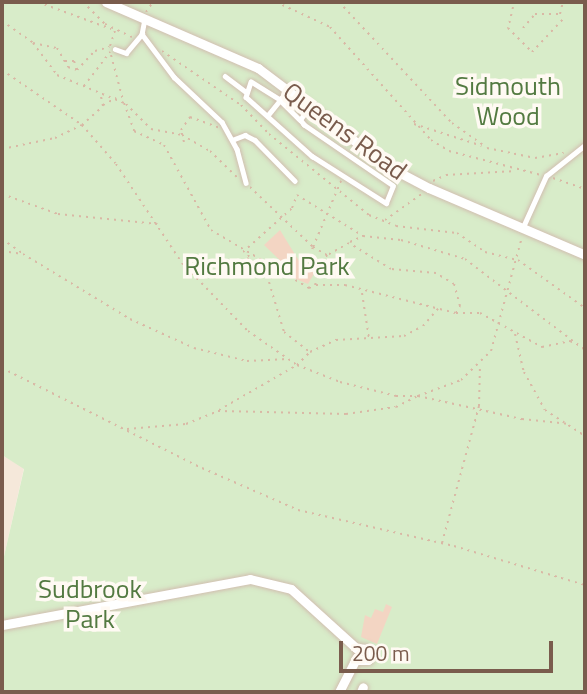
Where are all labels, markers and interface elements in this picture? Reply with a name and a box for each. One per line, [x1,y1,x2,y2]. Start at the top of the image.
park label: Sidmouth Wood [455,70,561,132]
street label: Queens Road [277,76,413,186]
park label: Richmond Park [184,250,350,282]
park label: Sudbrook Park [38,573,142,634]
scale bar [342,628,556,672]
text: 200 m [352,637,409,669]

